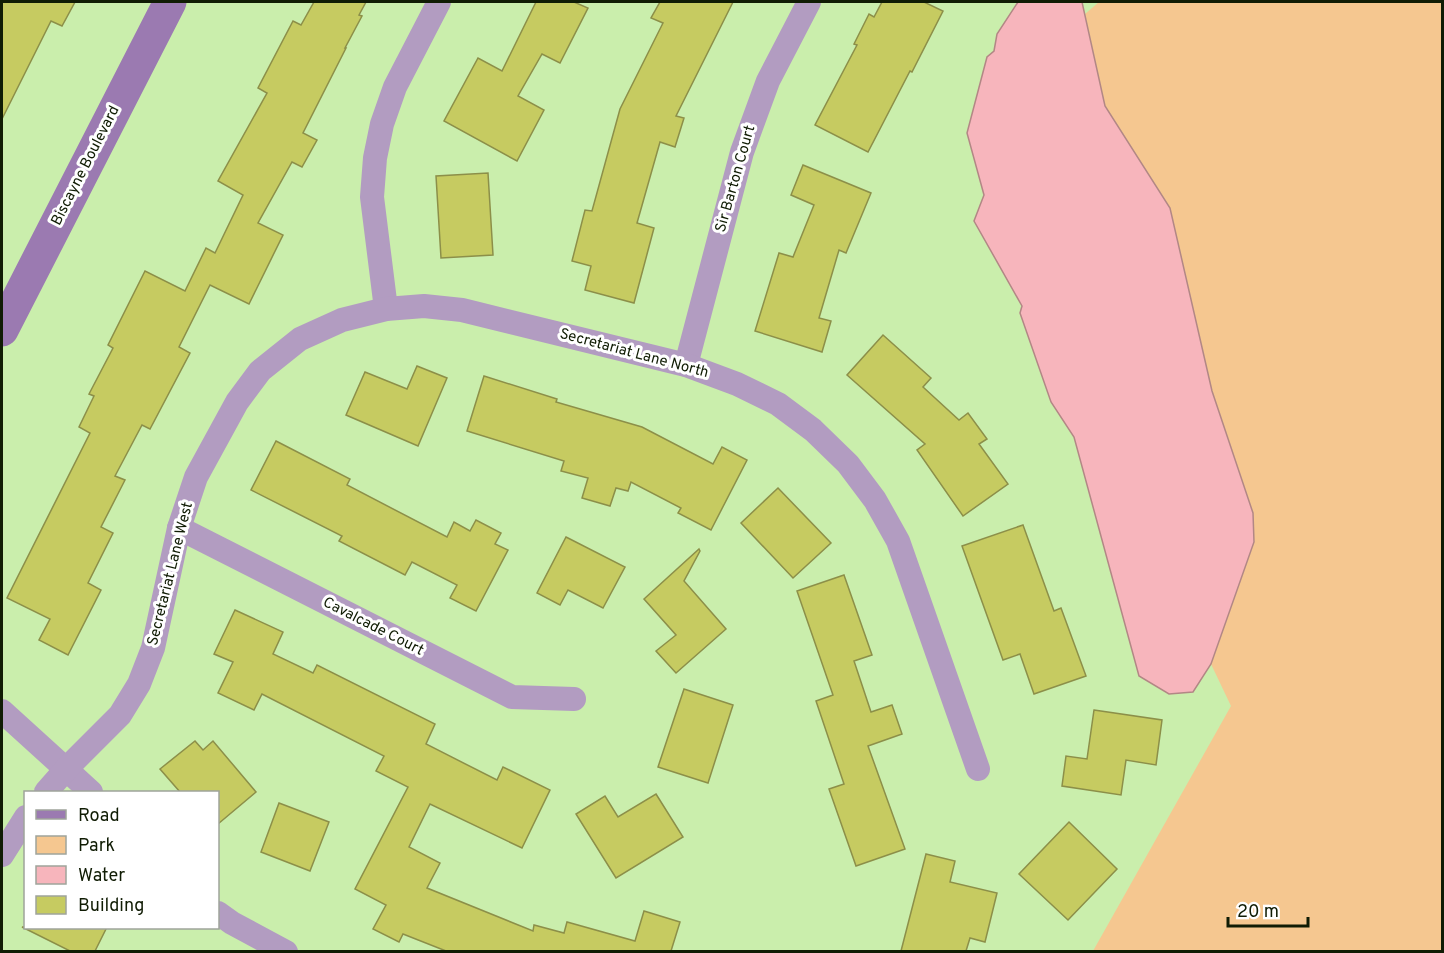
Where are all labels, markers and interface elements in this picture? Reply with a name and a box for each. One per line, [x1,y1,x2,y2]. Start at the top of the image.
street label: Biscayne Boulevard [48,103,124,229]
street label: Sir Barton Court [712,123,760,235]
street label: Secretariat Lane North [557,325,711,383]
street label: Secretariat Lane West [144,500,198,648]
street label: Cavalcade Court [319,593,427,661]
legend [24,791,219,929]
text: Road [78,805,120,828]
text: Park [78,835,115,858]
text: Water [78,865,125,888]
scale bar [1228,890,1308,928]
text: Building [78,895,144,918]
text: 20 m [1237,901,1279,924]

